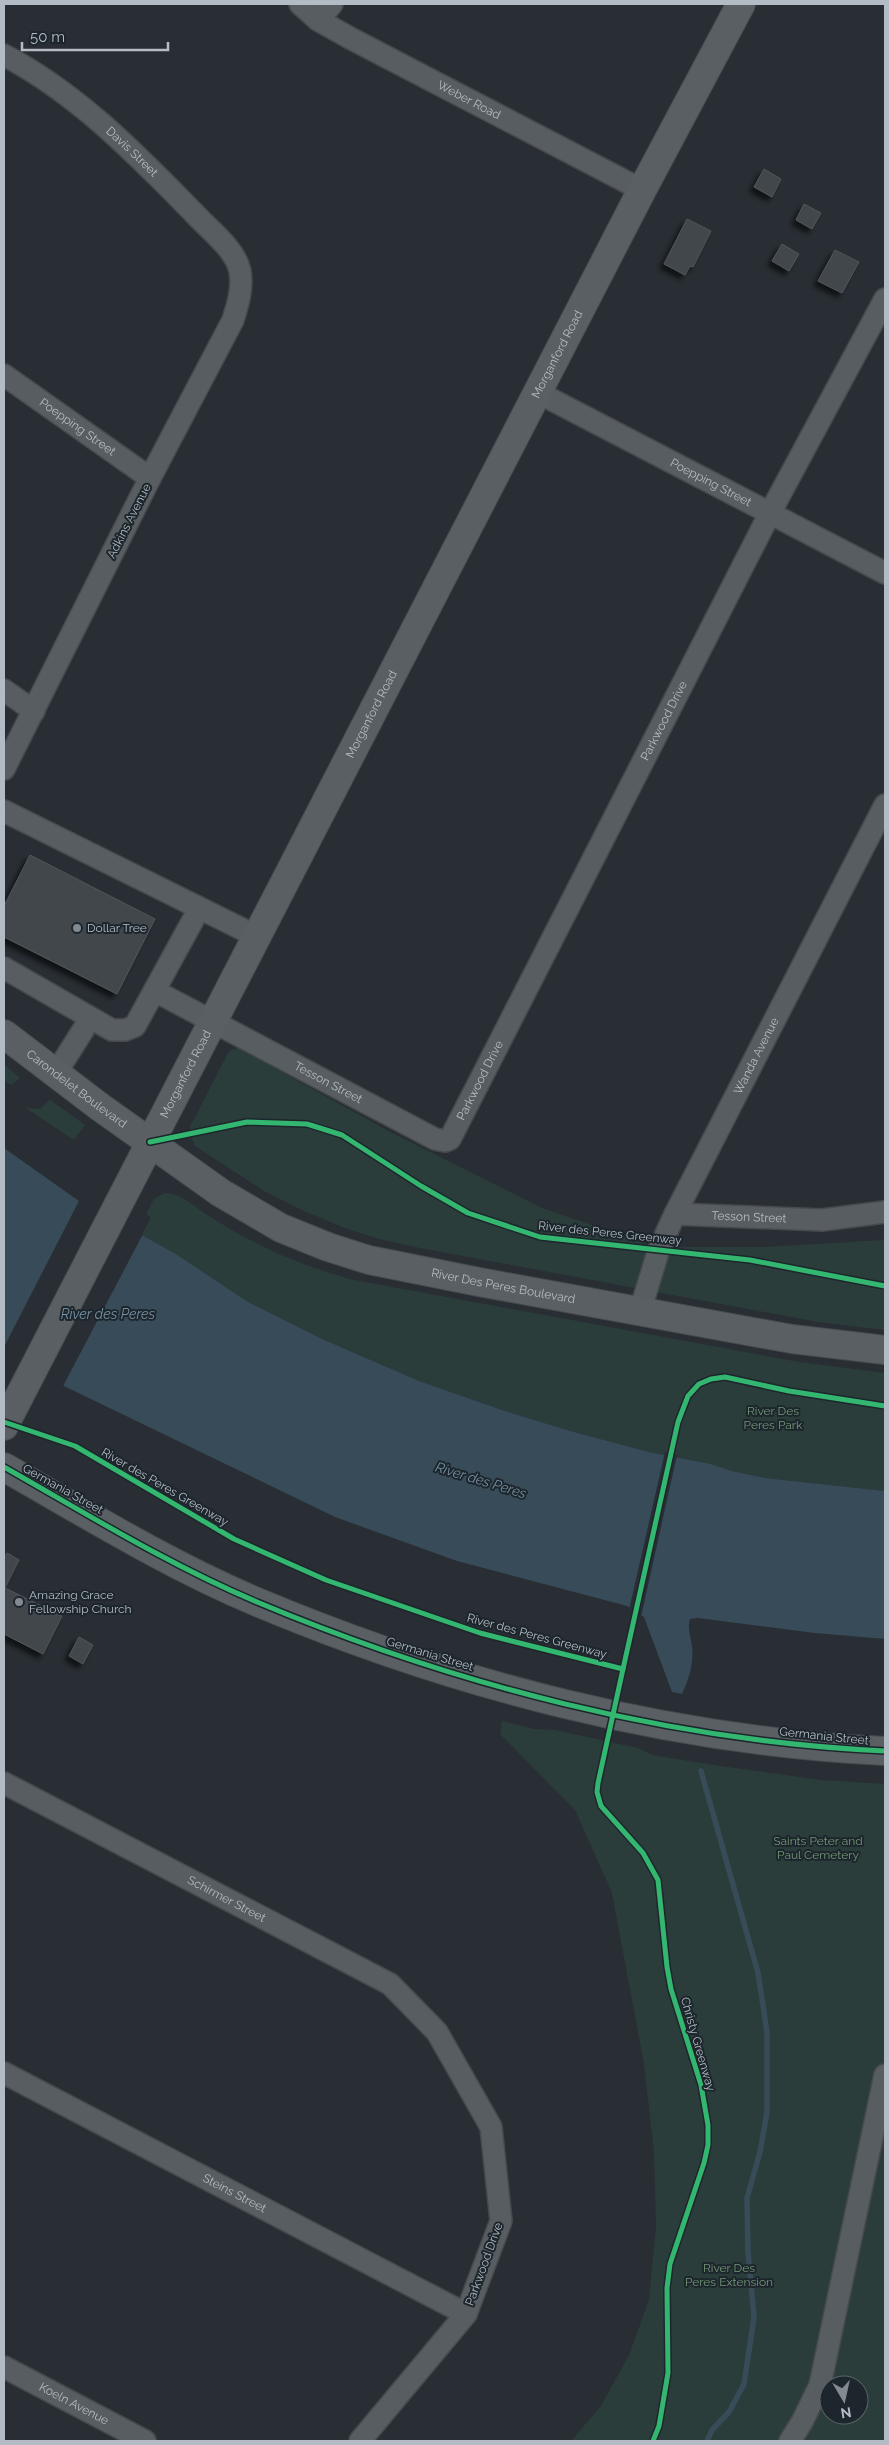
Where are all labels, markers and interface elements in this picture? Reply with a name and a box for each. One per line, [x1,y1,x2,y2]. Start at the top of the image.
scale bar [22,20,169,52]
text: 50 m [30,28,65,46]
street label: Weber Road [435,78,503,122]
street label: Davis Street [103,124,161,179]
street label: Morganford Road [529,308,586,401]
street label: Poepping Street [37,395,118,458]
street label: Poepping Street [668,456,754,509]
street label: Adkins Avenue [104,481,154,561]
street label: Morganford Road [343,668,400,760]
street label: Parkwood Drive [638,679,690,763]
place label: Dollar Tree [87,921,147,935]
marker: Dollar Tree [71,922,83,934]
street label: Wanda Avenue [731,1015,782,1097]
street label: Morganford Road [157,1028,214,1120]
street label: Parkwood Drive [454,1038,506,1123]
street label: Carondelet Boulevard [24,1047,129,1131]
street label: Tesson Street [292,1059,365,1106]
street label: Tesson Street [711,1208,787,1226]
street label: River des Peres Greenway [538,1218,683,1248]
street label: River Des Peres Boulevard [430,1266,576,1306]
water label: River des Peres [61,1306,156,1322]
park label: River Des Peres Park [744,1404,803,1432]
street label: River des Peres Greenway [99,1445,231,1529]
water label: River des Peres [434,1459,529,1502]
street label: Germania Street [20,1461,106,1517]
place label: Amazing Grace Fellowship Church [29,1588,132,1616]
marker: Amazing Grace Fellowship Church [13,1596,25,1608]
street label: River des Peres Greenway [465,1611,609,1662]
street label: Germania Street [385,1634,475,1674]
street label: Germania Street [779,1724,869,1748]
park label: Saints Peter and Paul Cemetery [773,1834,863,1862]
street label: Schirmer Street [185,1873,268,1925]
street label: Christy Greenway [678,1995,718,2093]
street label: Steins Street [200,2171,269,2216]
street label: Parkwood Drive [462,2221,506,2307]
park label: River Des Peres Extension [685,2261,773,2289]
north arrow [819,2375,869,2425]
street label: Koeln Avenue [37,2380,111,2428]
text: N [840,2404,853,2422]

